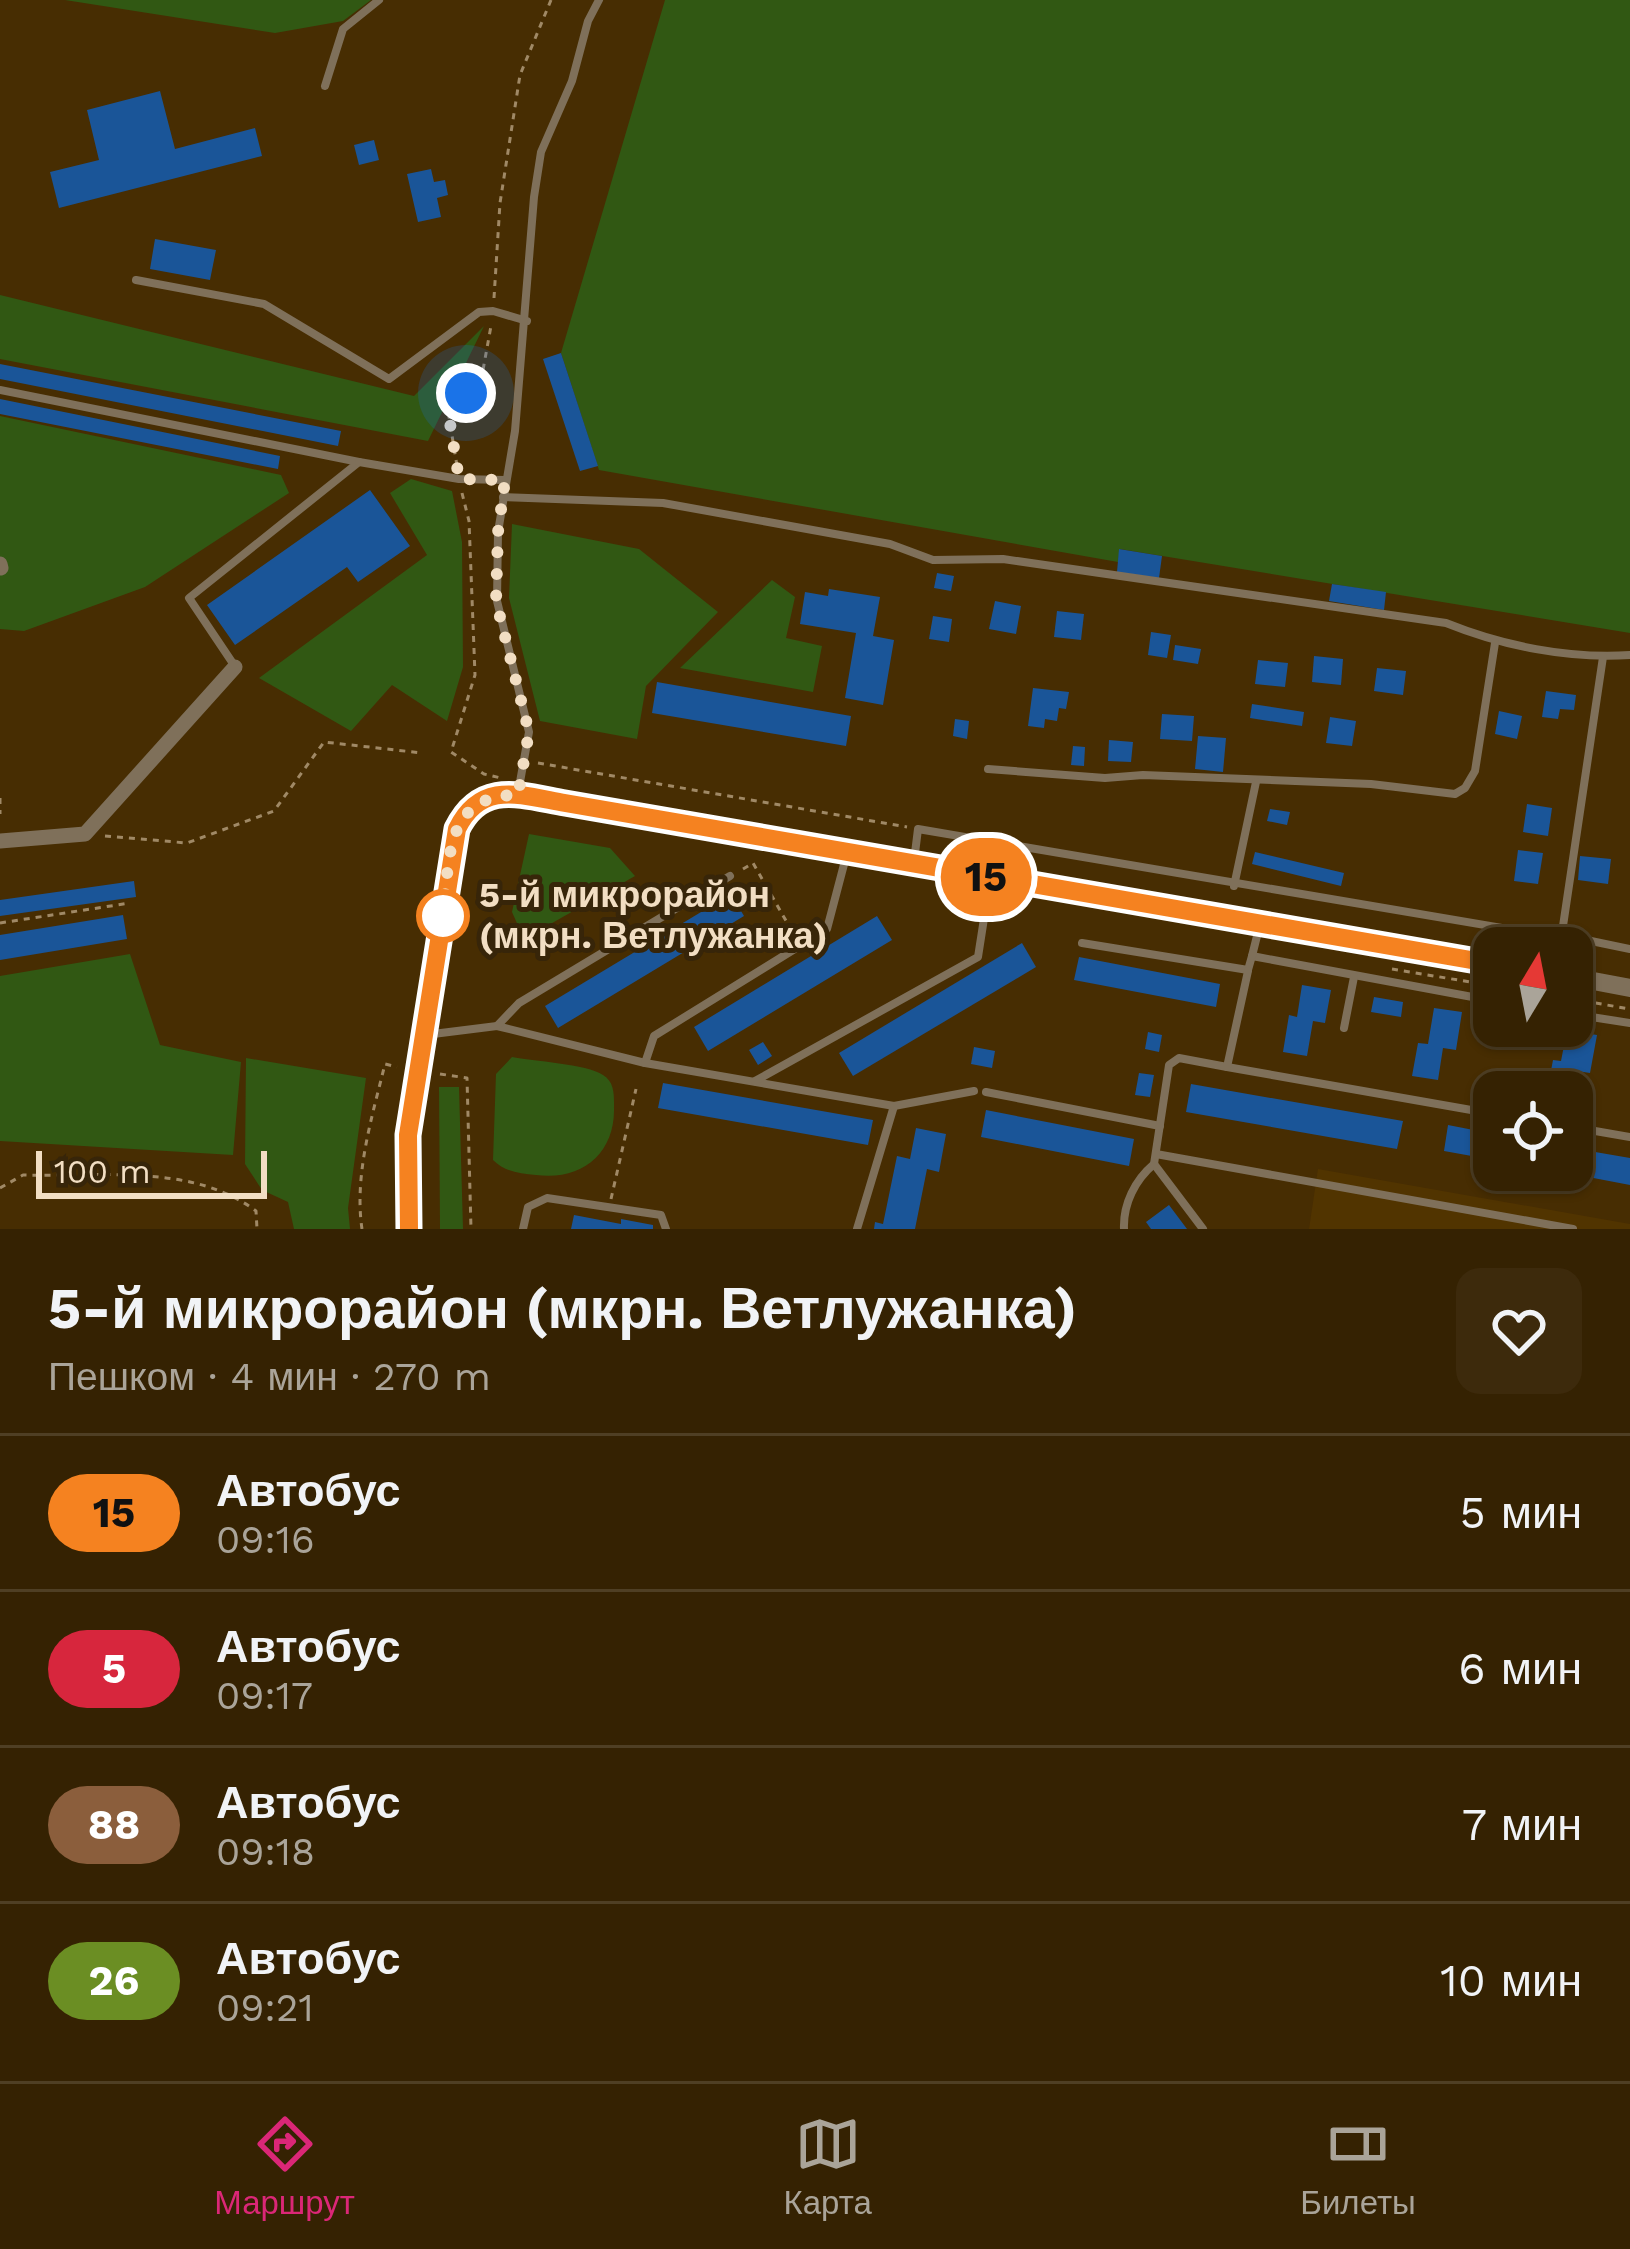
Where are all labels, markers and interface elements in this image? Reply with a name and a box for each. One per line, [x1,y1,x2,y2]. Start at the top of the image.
your location [436,363,496,423]
line badge: 15 [932,838,1040,916]
text: 15 [965,852,1007,901]
place label: 5-й микрорайон (мкрн. Ветлужанка) [479,874,828,957]
marker: 5-й микрорайон (мкрн. Ветлужанка) [418,891,468,941]
north arrow [1473,927,1593,1047]
map controls [1473,927,1593,1191]
button: locate [1473,1071,1593,1191]
scale bar [36,1145,267,1198]
text: 100 m [54,1152,151,1191]
button: heart [1456,1268,1582,1394]
text: 5-й микрорайон (мкрн. Ветлужанка) [48,1275,1077,1342]
text: Пешком · 4 мин · 270 m [48,1354,491,1399]
text: Автобус [216,1464,401,1517]
text: 5 мин [1460,1486,1582,1539]
text: 15 [93,1488,135,1537]
text: 09:16 [216,1517,315,1562]
text: Автобус [216,1620,401,1673]
text: 6 мин [1458,1642,1582,1695]
text: 5 [102,1644,126,1693]
text: 09:17 [216,1673,313,1718]
text: Автобус [216,1776,401,1829]
text: 7 мин [1462,1798,1582,1851]
text: 88 [88,1800,140,1849]
text: 09:18 [216,1829,315,1874]
text: Автобус [216,1932,401,1985]
text: 10 мин [1440,1954,1582,2007]
text: 26 [89,1956,139,2005]
text: 09:21 [216,1985,314,2030]
tab: Маршрут [214,2111,355,2222]
tab: Карта [783,2111,872,2222]
tab: Билеты [1300,2111,1416,2222]

